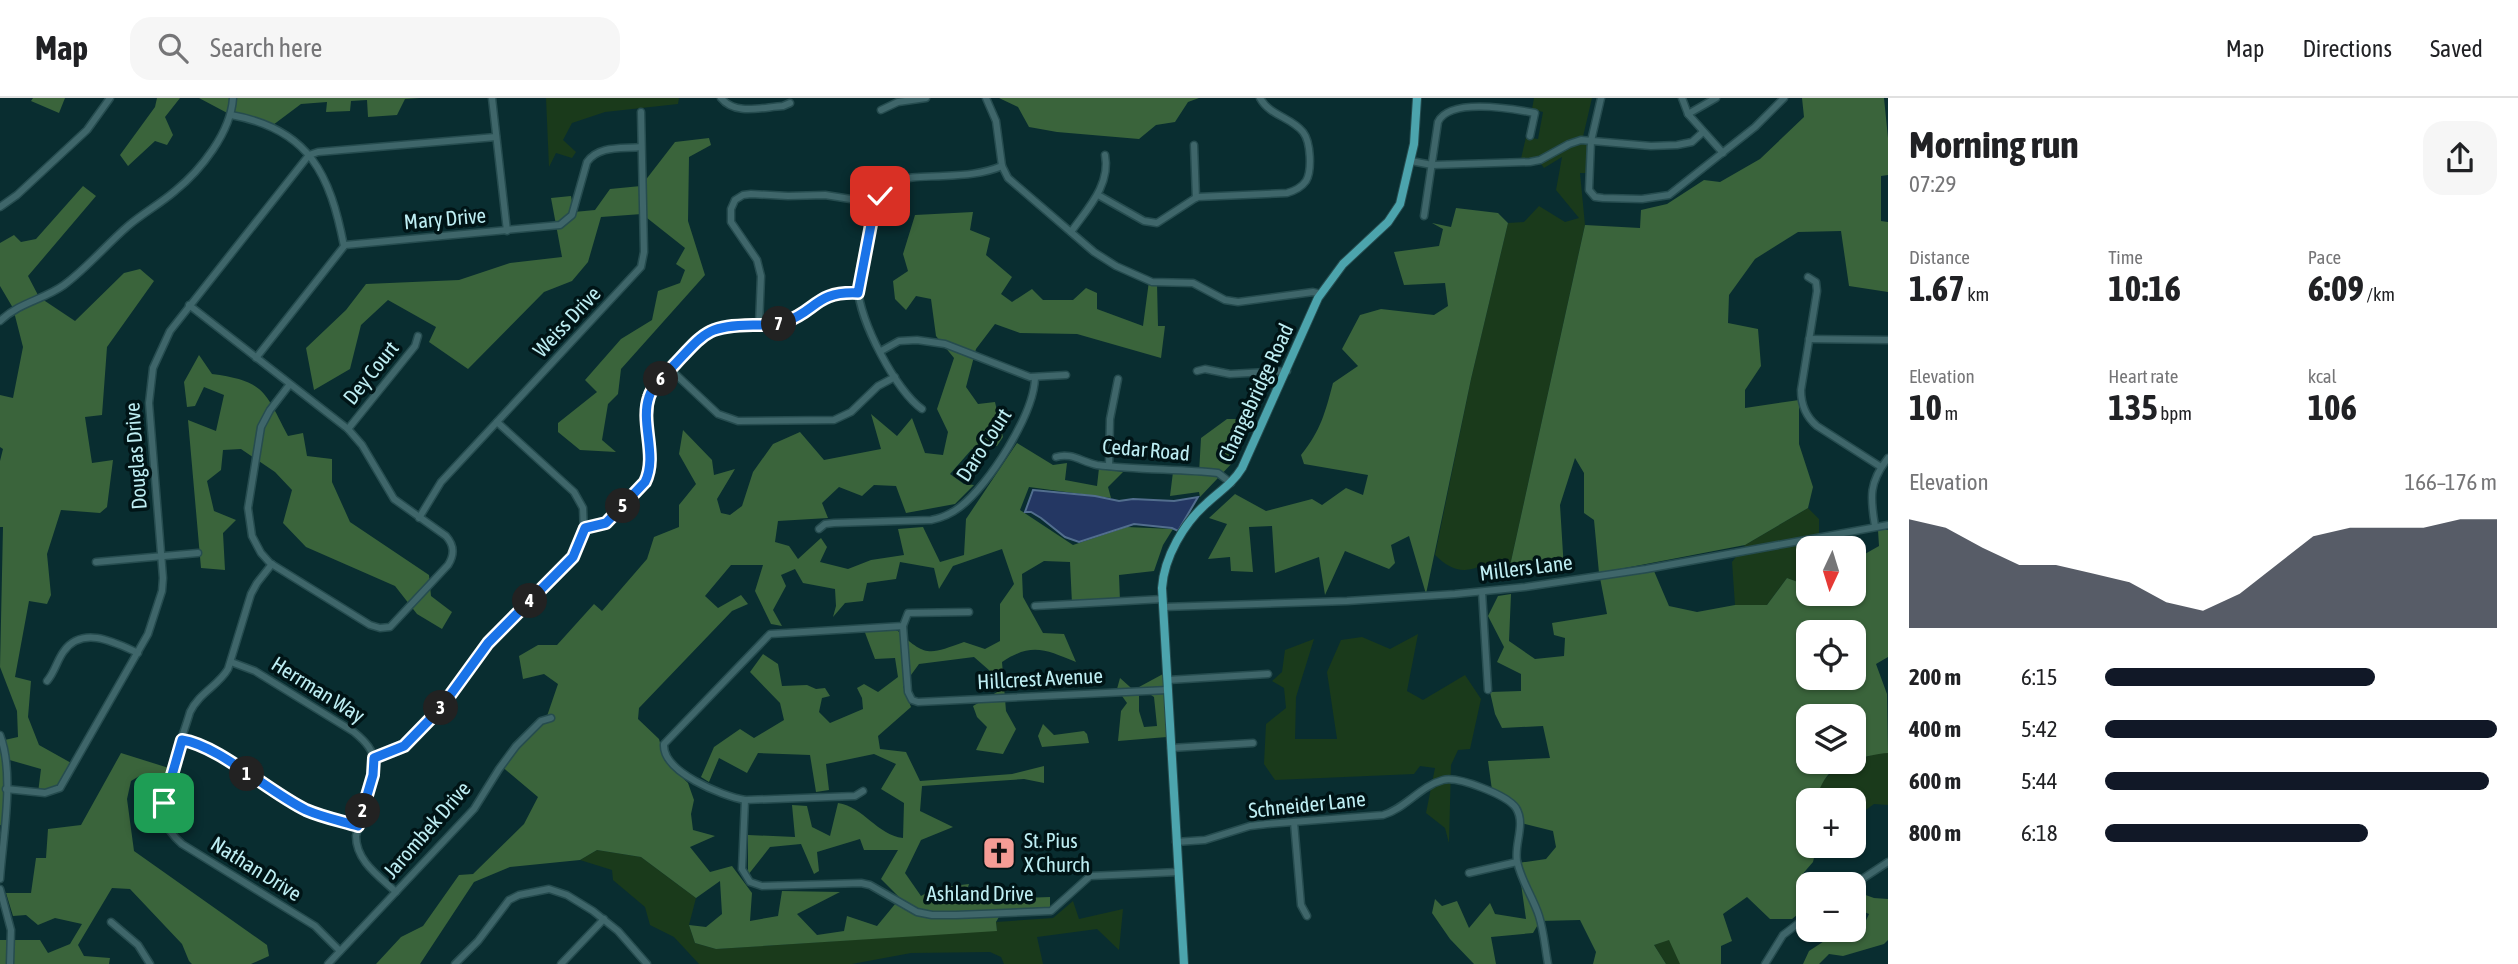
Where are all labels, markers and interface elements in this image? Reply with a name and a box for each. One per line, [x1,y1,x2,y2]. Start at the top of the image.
search box [130,17,620,80]
text: Map [35,29,88,67]
icon: search [154,29,192,67]
text: Search here [210,33,322,63]
text: Map [2226,35,2264,62]
text: Directions [2302,35,2392,62]
text: Saved [2430,35,2483,62]
button: share [2423,121,2497,195]
text: Morning run [1909,123,2079,166]
pin [850,166,910,226]
text: 07:29 [1909,171,1956,197]
icon: check [861,177,899,215]
street label: Mary Drive [403,202,487,234]
text: Distance [1909,246,1970,268]
text: Time [2108,246,2143,268]
text: Pace [2308,246,2341,268]
text: 1.67 [1909,268,1965,308]
text: 10:16 [2108,268,2181,308]
text: 6:09 [2308,268,2364,308]
street label: Weiss Drive [528,281,605,361]
text: km [1965,283,1989,305]
text: /km [2364,283,2395,305]
pin: 7 [762,306,796,342]
text: 7 [774,312,783,334]
street label: Changebridge Road [1213,320,1298,466]
street label: Dey Court [338,336,403,409]
pin: 6 [644,362,678,396]
text: Elevation [1909,365,1975,387]
text: Heart rate [2108,365,2178,387]
text: kcal [2308,365,2337,387]
text: 6 [656,367,665,389]
text: 10 [1909,387,1942,427]
text: 135 [2108,387,2158,427]
text: 106 [2308,387,2357,427]
street label: Douglas Drive [119,402,151,510]
text: m [1942,402,1958,424]
text: bpm [2158,402,2192,424]
street label: Daro Court [951,404,1016,485]
street label: Cedar Road [1101,433,1191,465]
text: Elevation [1909,469,1989,495]
text: 166–176 m [2404,469,2497,495]
pin: 5 [606,488,640,524]
text: 5 [618,494,627,516]
north arrow [1796,536,1866,606]
map controls [1796,536,1866,942]
street label: Millers Lane [1478,549,1574,585]
pin: 4 [512,584,548,618]
text: 4 [525,589,534,611]
button: locate [1796,620,1866,690]
street label: Herrman Way [268,651,370,727]
street label: Hillcrest Avenue [976,663,1103,693]
text: 200 m [1909,664,1961,690]
text: 6:15 [2021,664,2058,690]
pin: 3 [424,690,458,726]
text: 3 [436,696,445,718]
button: layers [1796,704,1866,774]
text: 400 m [1909,716,1961,742]
text: 5:42 [2021,716,2058,742]
pin: 1 [230,756,264,792]
text: 1 [242,762,251,784]
text: 600 m [1909,768,1961,794]
text: 5:44 [2021,768,2058,794]
pin [134,773,194,833]
street label: Jarombek Drive [378,776,475,883]
icon: arrive [145,784,183,822]
street label: Schneider Lane [1247,786,1367,822]
button: + [1796,788,1866,858]
pin: 2 [346,794,380,828]
text: 2 [358,799,367,821]
text: 800 m [1909,820,1961,846]
text: 6:18 [2021,820,2058,846]
place label: St. Pius X Church [1024,828,1090,876]
street label: Nathan Drive [207,831,306,905]
church icon: St. Pius X Church [980,834,1018,872]
button: − [1796,872,1866,942]
street label: Ashland Drive [927,881,1034,905]

